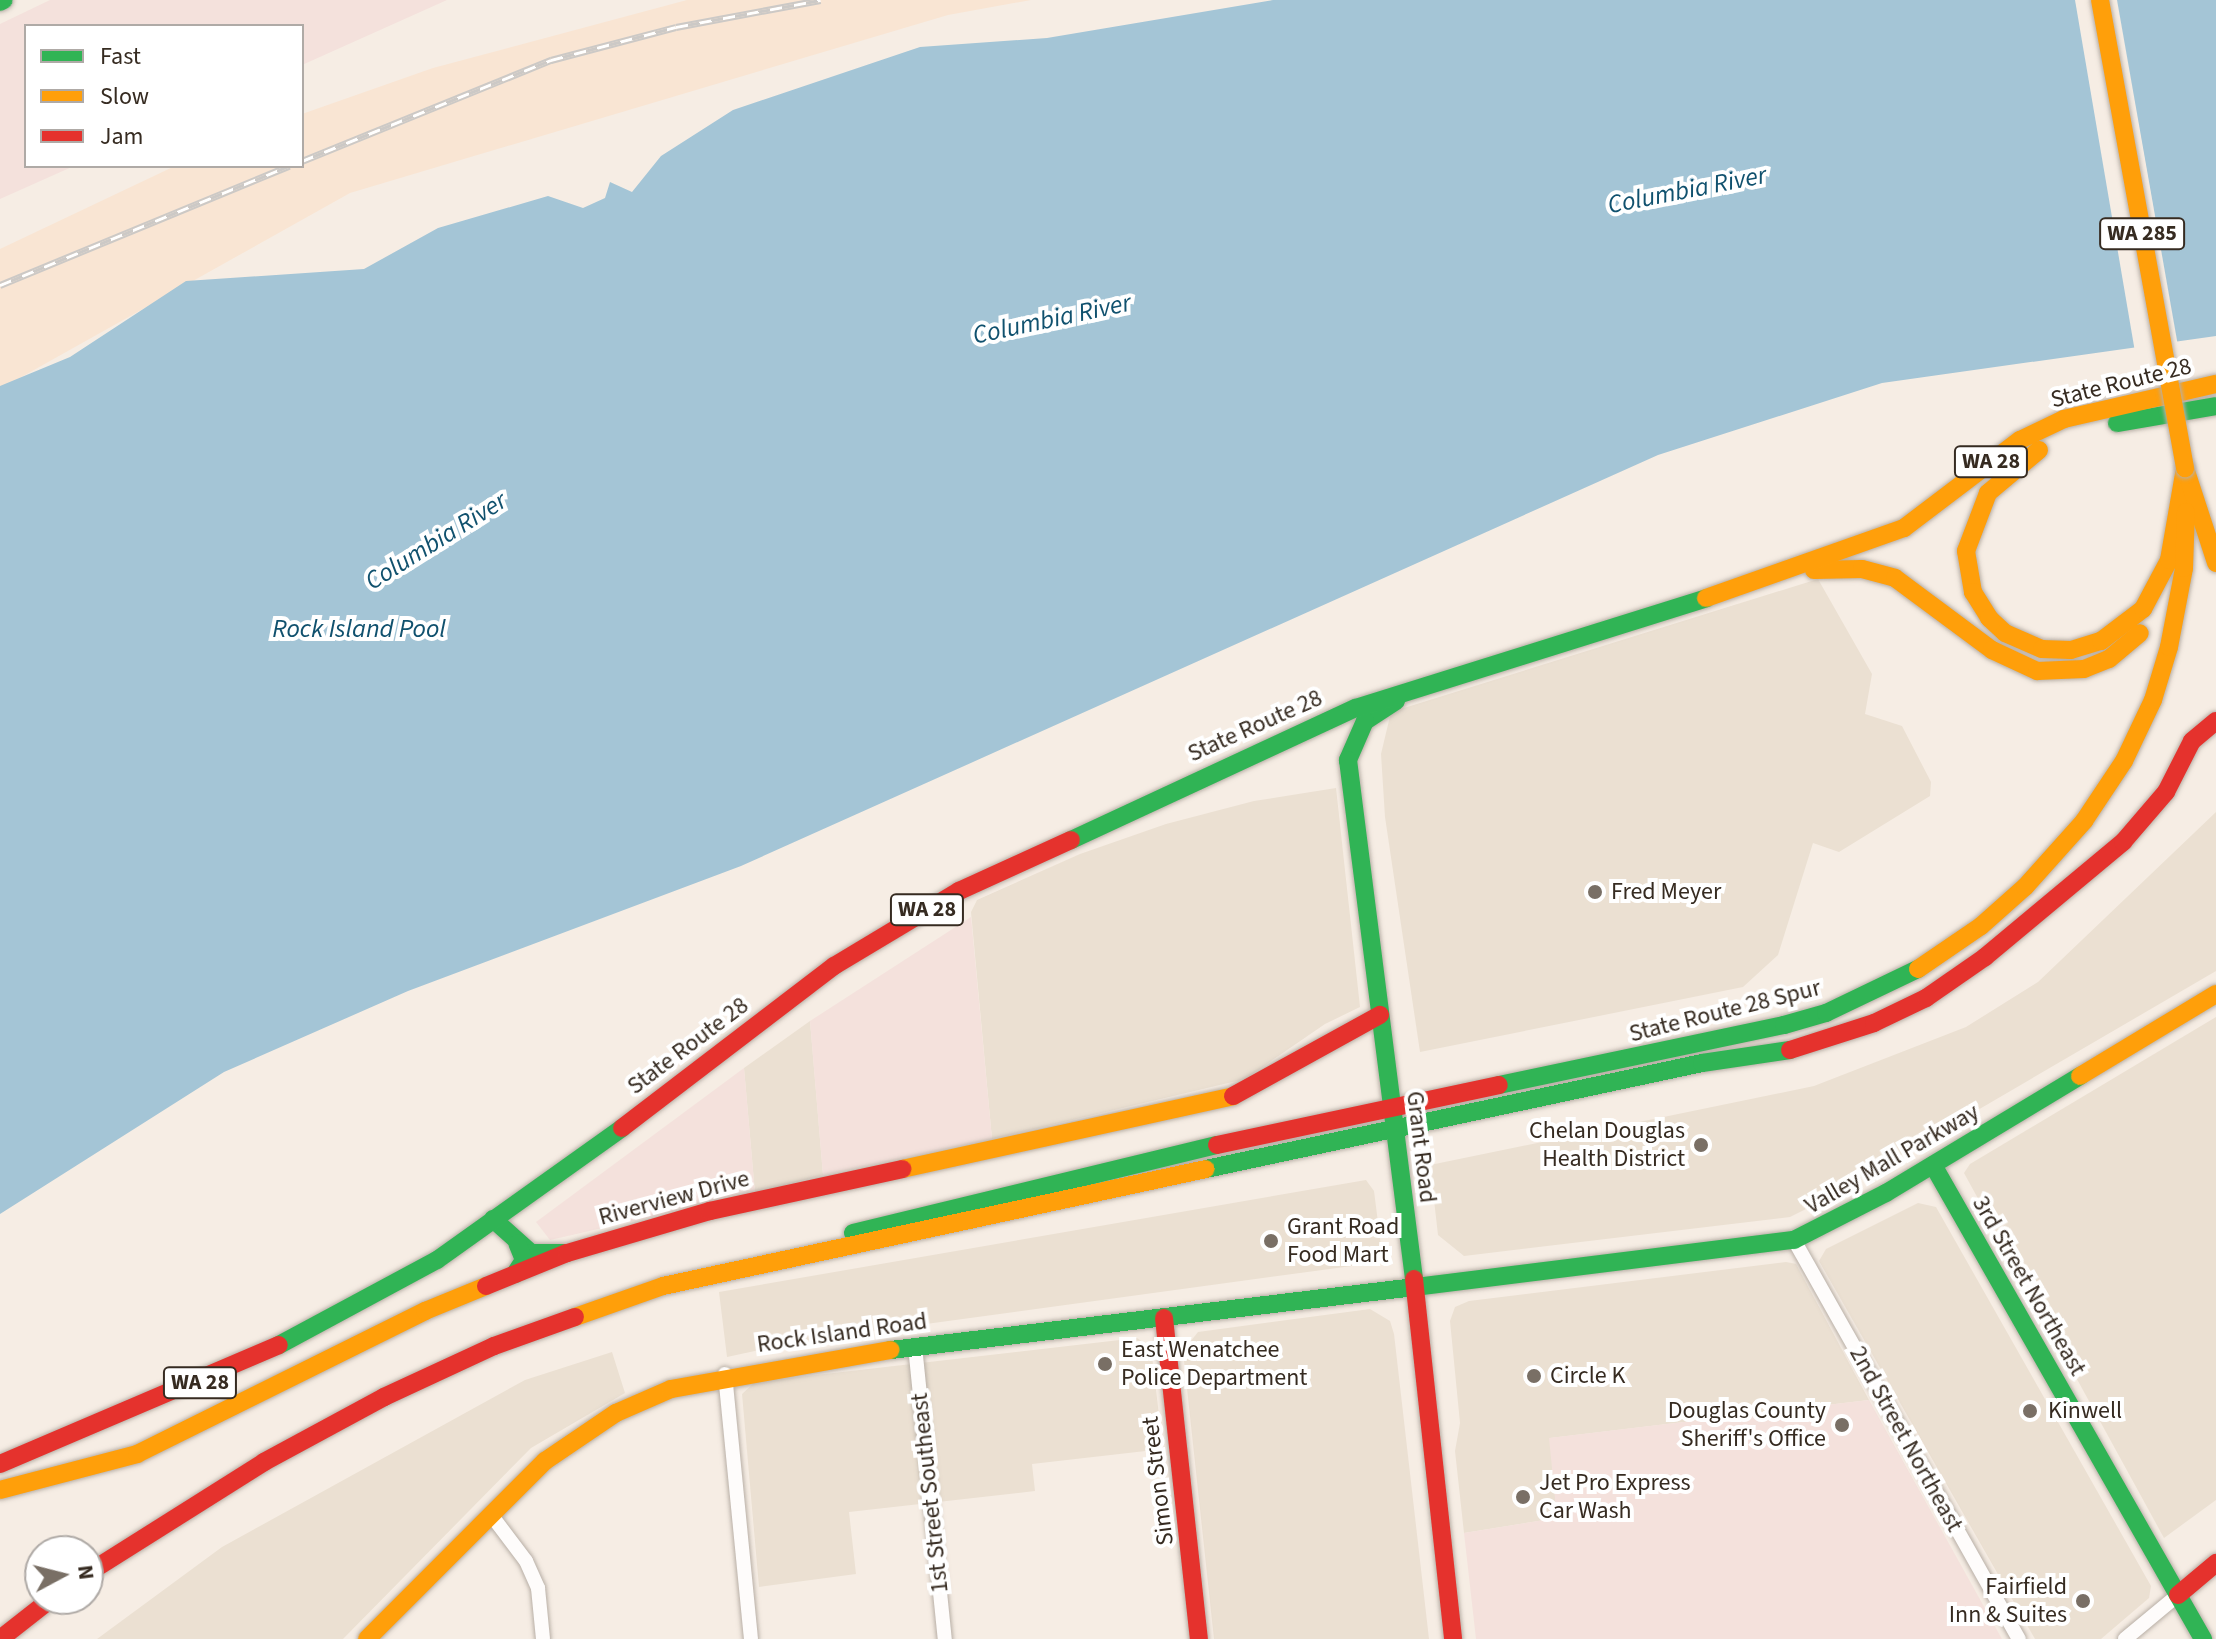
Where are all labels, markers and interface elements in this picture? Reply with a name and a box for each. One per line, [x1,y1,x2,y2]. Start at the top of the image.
legend [24,24,304,168]
text: Fast [100,39,141,74]
text: Slow [100,79,149,114]
text: Jam [100,119,144,154]
water label: Columbia River [1605,159,1769,221]
road number: WA 285 [2098,216,2186,252]
water label: Columbia River [970,287,1134,351]
street label: State Route 28 [2048,352,2194,414]
road number: WA 28 [1953,444,2029,480]
water label: Columbia River [359,485,513,597]
water label: Rock Island Pool [272,613,446,645]
street label: State Route 28 [1183,684,1327,768]
place label: Fred Meyer [1611,878,1721,906]
marker: Fred Meyer [1586,883,1604,901]
road number: WA 28 [889,892,965,928]
street label: State Route 28 Spur [1626,973,1824,1049]
street label: State Route 28 [622,991,754,1101]
street label: Grant Road [1400,1090,1442,1204]
street label: Valley Mall Parkway [1800,1098,1984,1220]
place label: Chelan Douglas Health District [1529,1117,1685,1173]
marker: Chelan Douglas Health District [1692,1136,1710,1154]
street label: Riverview Drive [596,1164,752,1232]
street label: 3rd Street Northeast [1966,1191,2092,1381]
place label: Grant Road Food Mart [1287,1213,1399,1269]
marker: Grant Road Food Mart [1262,1232,1280,1250]
street label: Rock Island Road [755,1307,929,1359]
place label: East Wenatchee Police Department [1121,1336,1307,1392]
street label: 2nd Street Northeast [1843,1341,1969,1537]
marker: East Wenatchee Police Department [1096,1355,1114,1373]
place label: Circle K [1550,1362,1625,1390]
road number: WA 28 [162,1365,238,1401]
marker: Circle K [1525,1367,1543,1385]
street label: 1st Street Southeast [905,1392,955,1594]
place label: Douglas County Sheriff's Office [1668,1397,1826,1453]
place label: Kinwell [2048,1397,2122,1425]
marker: Kinwell [2019,1400,2041,1422]
street label: Simon Street [1136,1415,1180,1547]
marker: Douglas County Sheriff's Office [1833,1416,1851,1434]
place label: Jet Pro Express Car Wash [1539,1469,1691,1525]
marker: Jet Pro Express Car Wash [1514,1488,1532,1506]
north arrow [24,1535,104,1615]
text: N [69,1563,103,1582]
place label: Fairfield Inn & Suites [1949,1573,2067,1629]
marker: Fairfield Inn & Suites [2074,1592,2092,1610]

